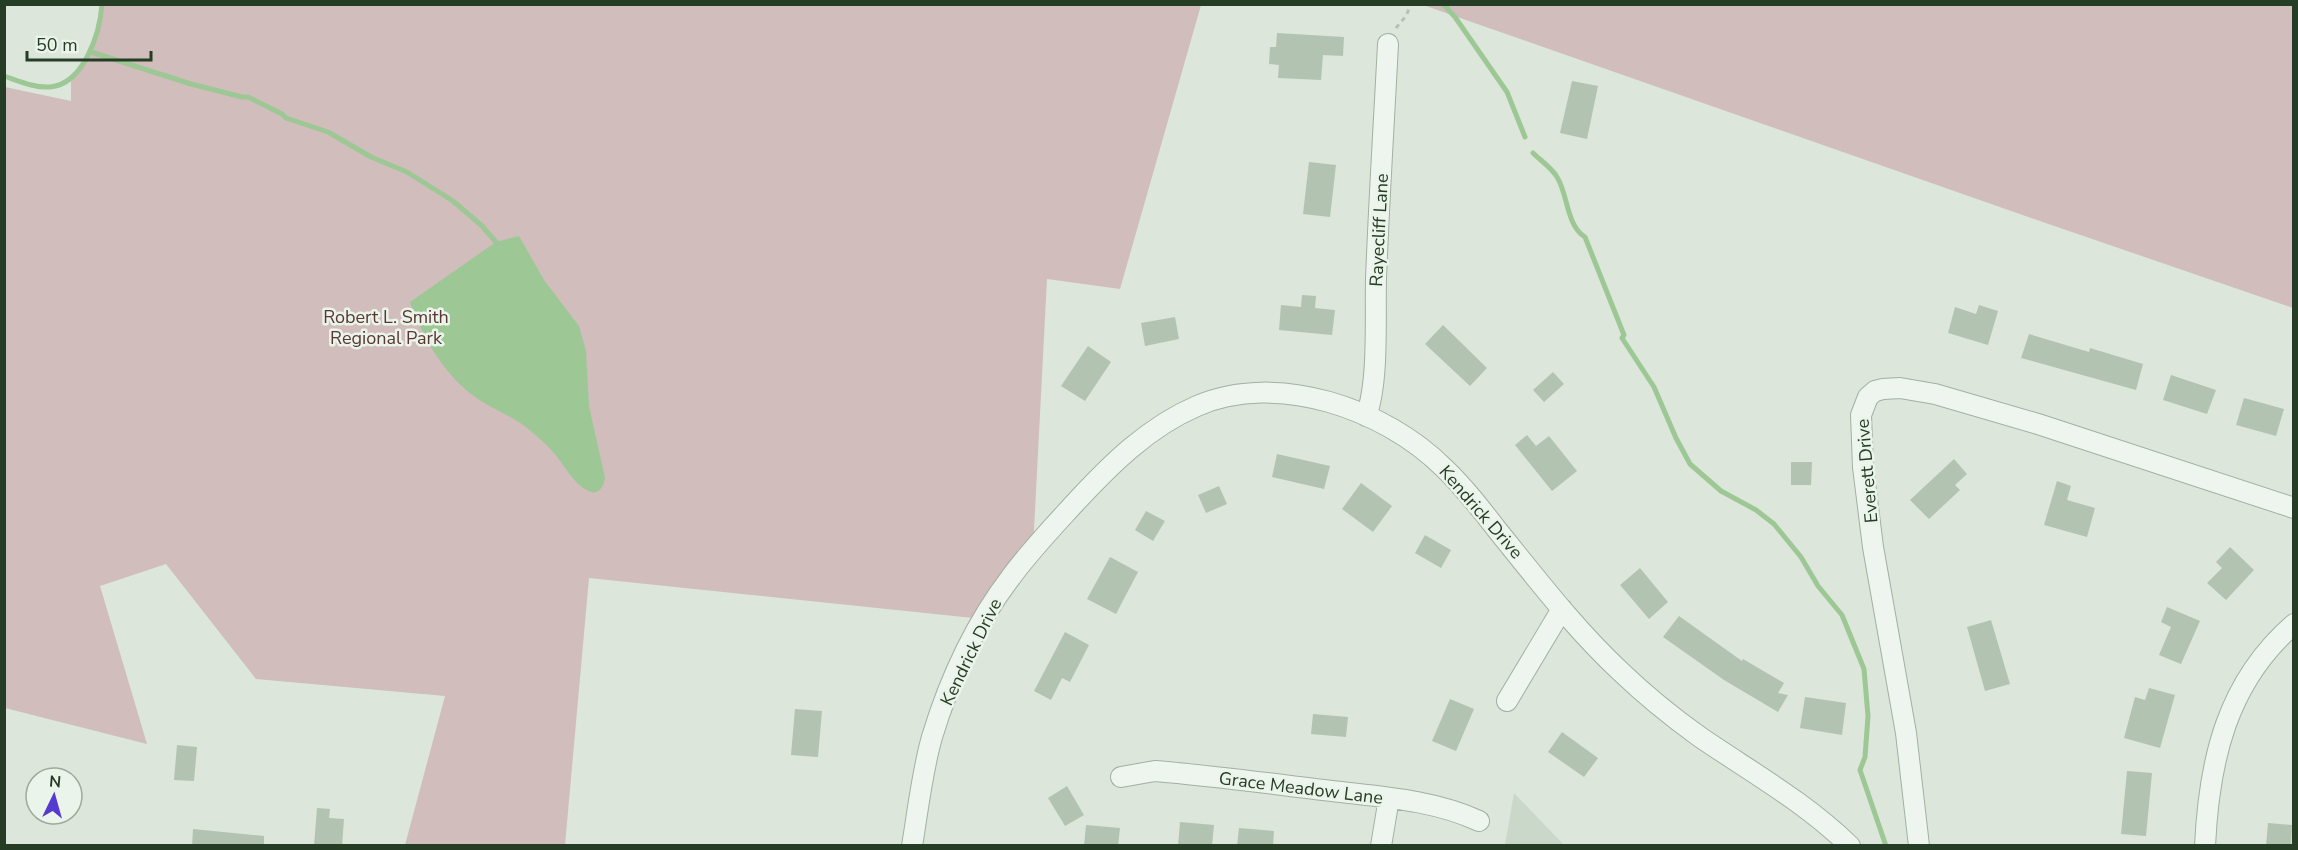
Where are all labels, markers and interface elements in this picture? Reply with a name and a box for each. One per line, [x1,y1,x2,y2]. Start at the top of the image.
scale bar [27,24,152,62]
text: 50 m [36,33,78,57]
street label: Rayecliff Lane [1364,173,1394,287]
park label: Robert L. Smith Regional Park [323,305,449,350]
street label: Everett Drive [1850,418,1884,524]
street label: Kendrick Drive [1434,460,1528,564]
street label: Kendrick Drive [935,594,1007,710]
north arrow [24,766,84,826]
street label: Grace Meadow Lane [1218,766,1384,810]
text: N [48,771,62,794]

